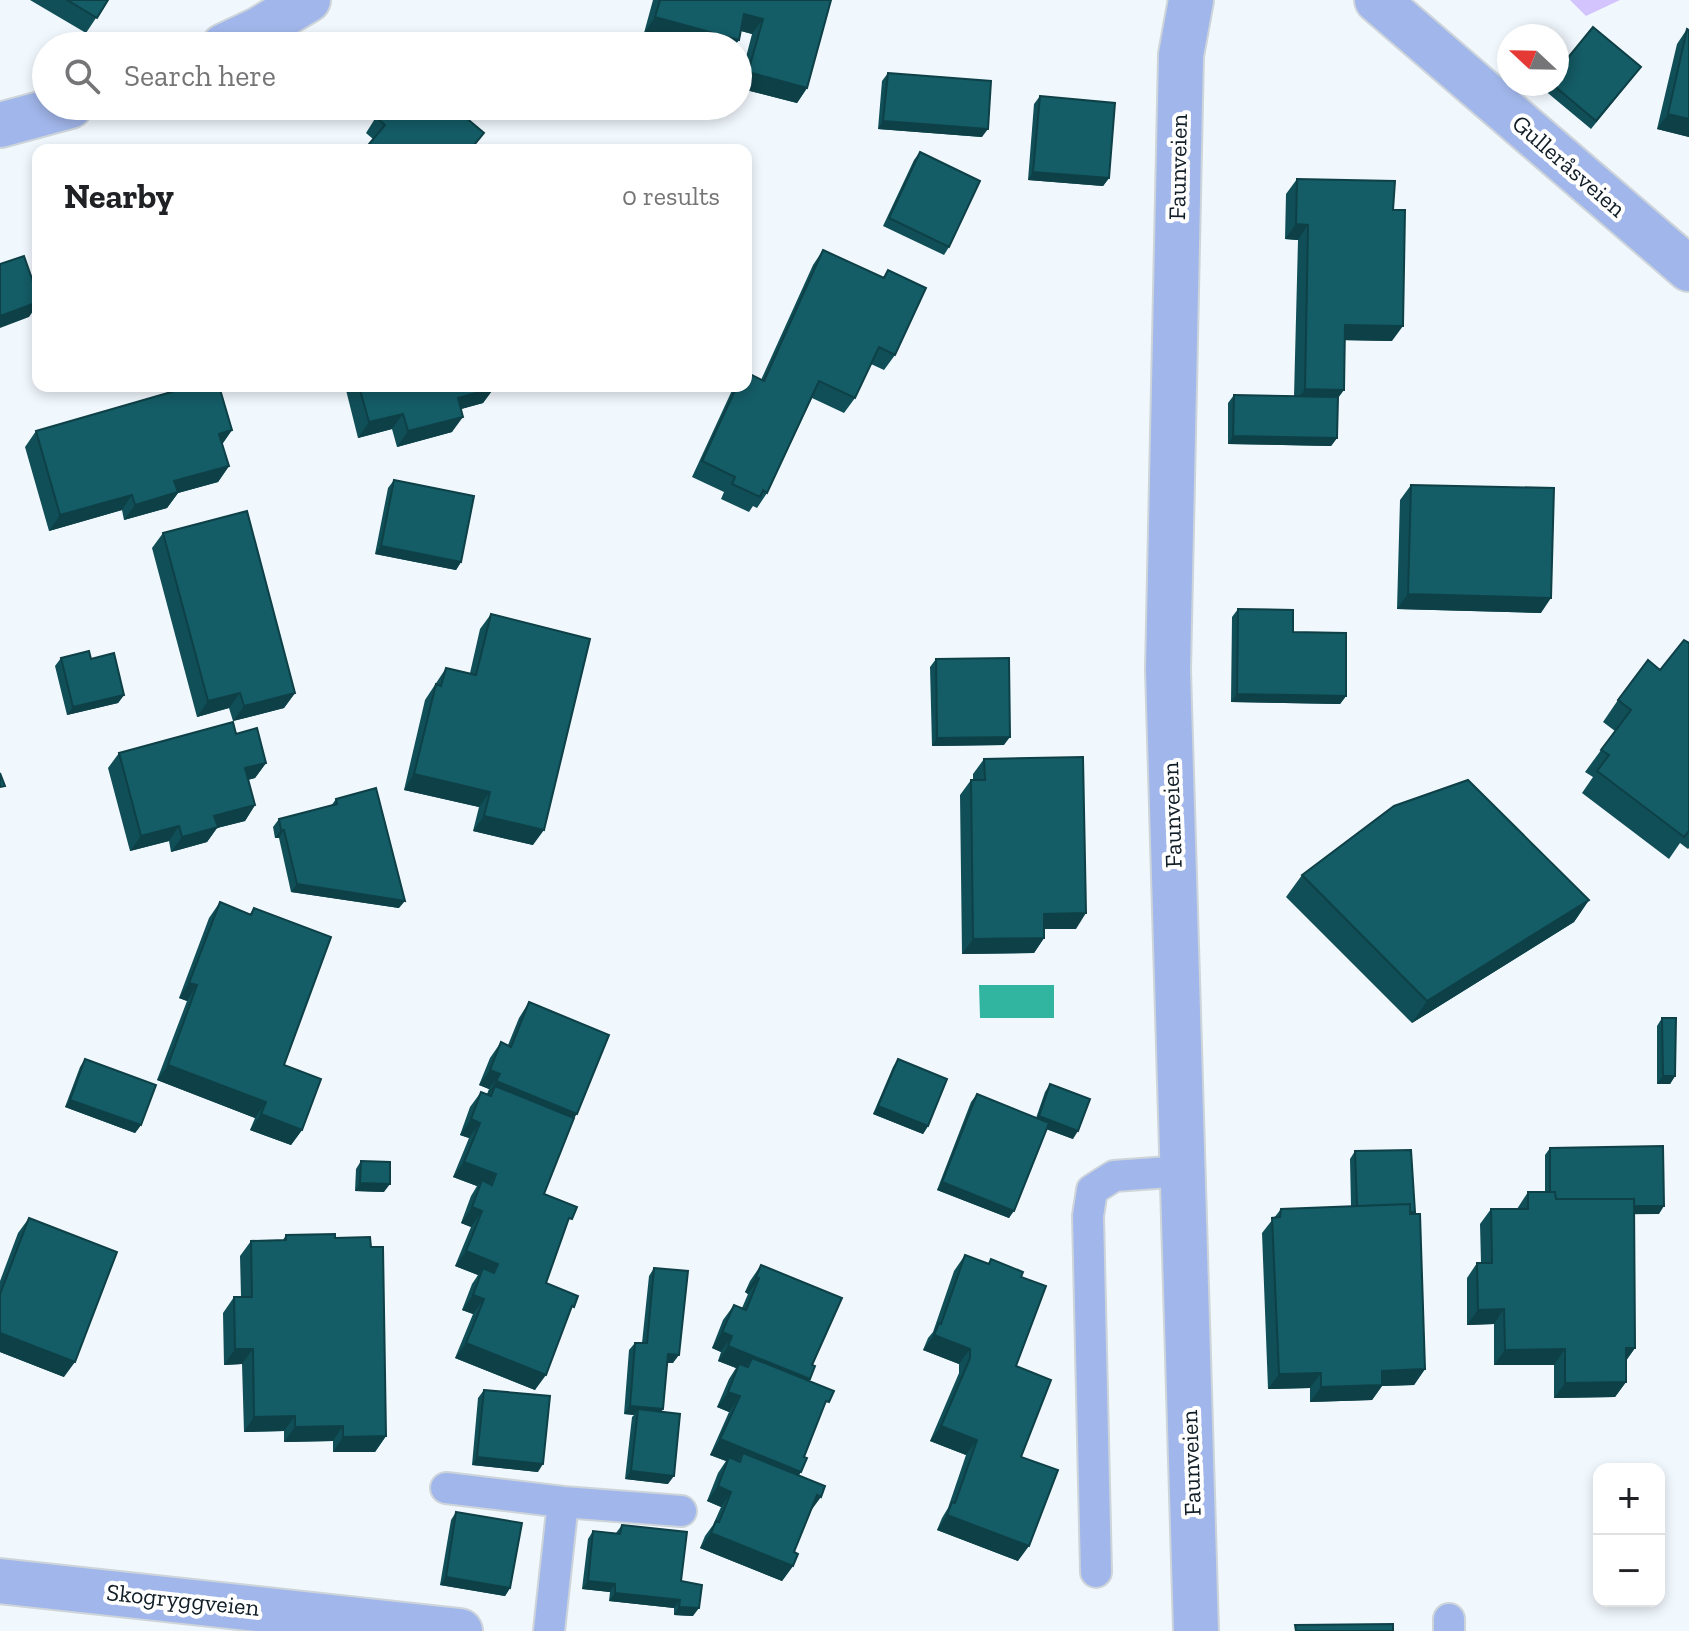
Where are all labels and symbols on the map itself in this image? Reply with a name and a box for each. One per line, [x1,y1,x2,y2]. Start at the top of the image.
north arrow [1497,24,1569,96]
street label: Gulleråsveien [1507,108,1632,223]
street label: Faunveien [1162,113,1193,220]
street label: Faunveien [1155,761,1188,869]
street label: Faunveien [1174,1409,1207,1517]
street label: Skogryggveien [105,1577,261,1622]

